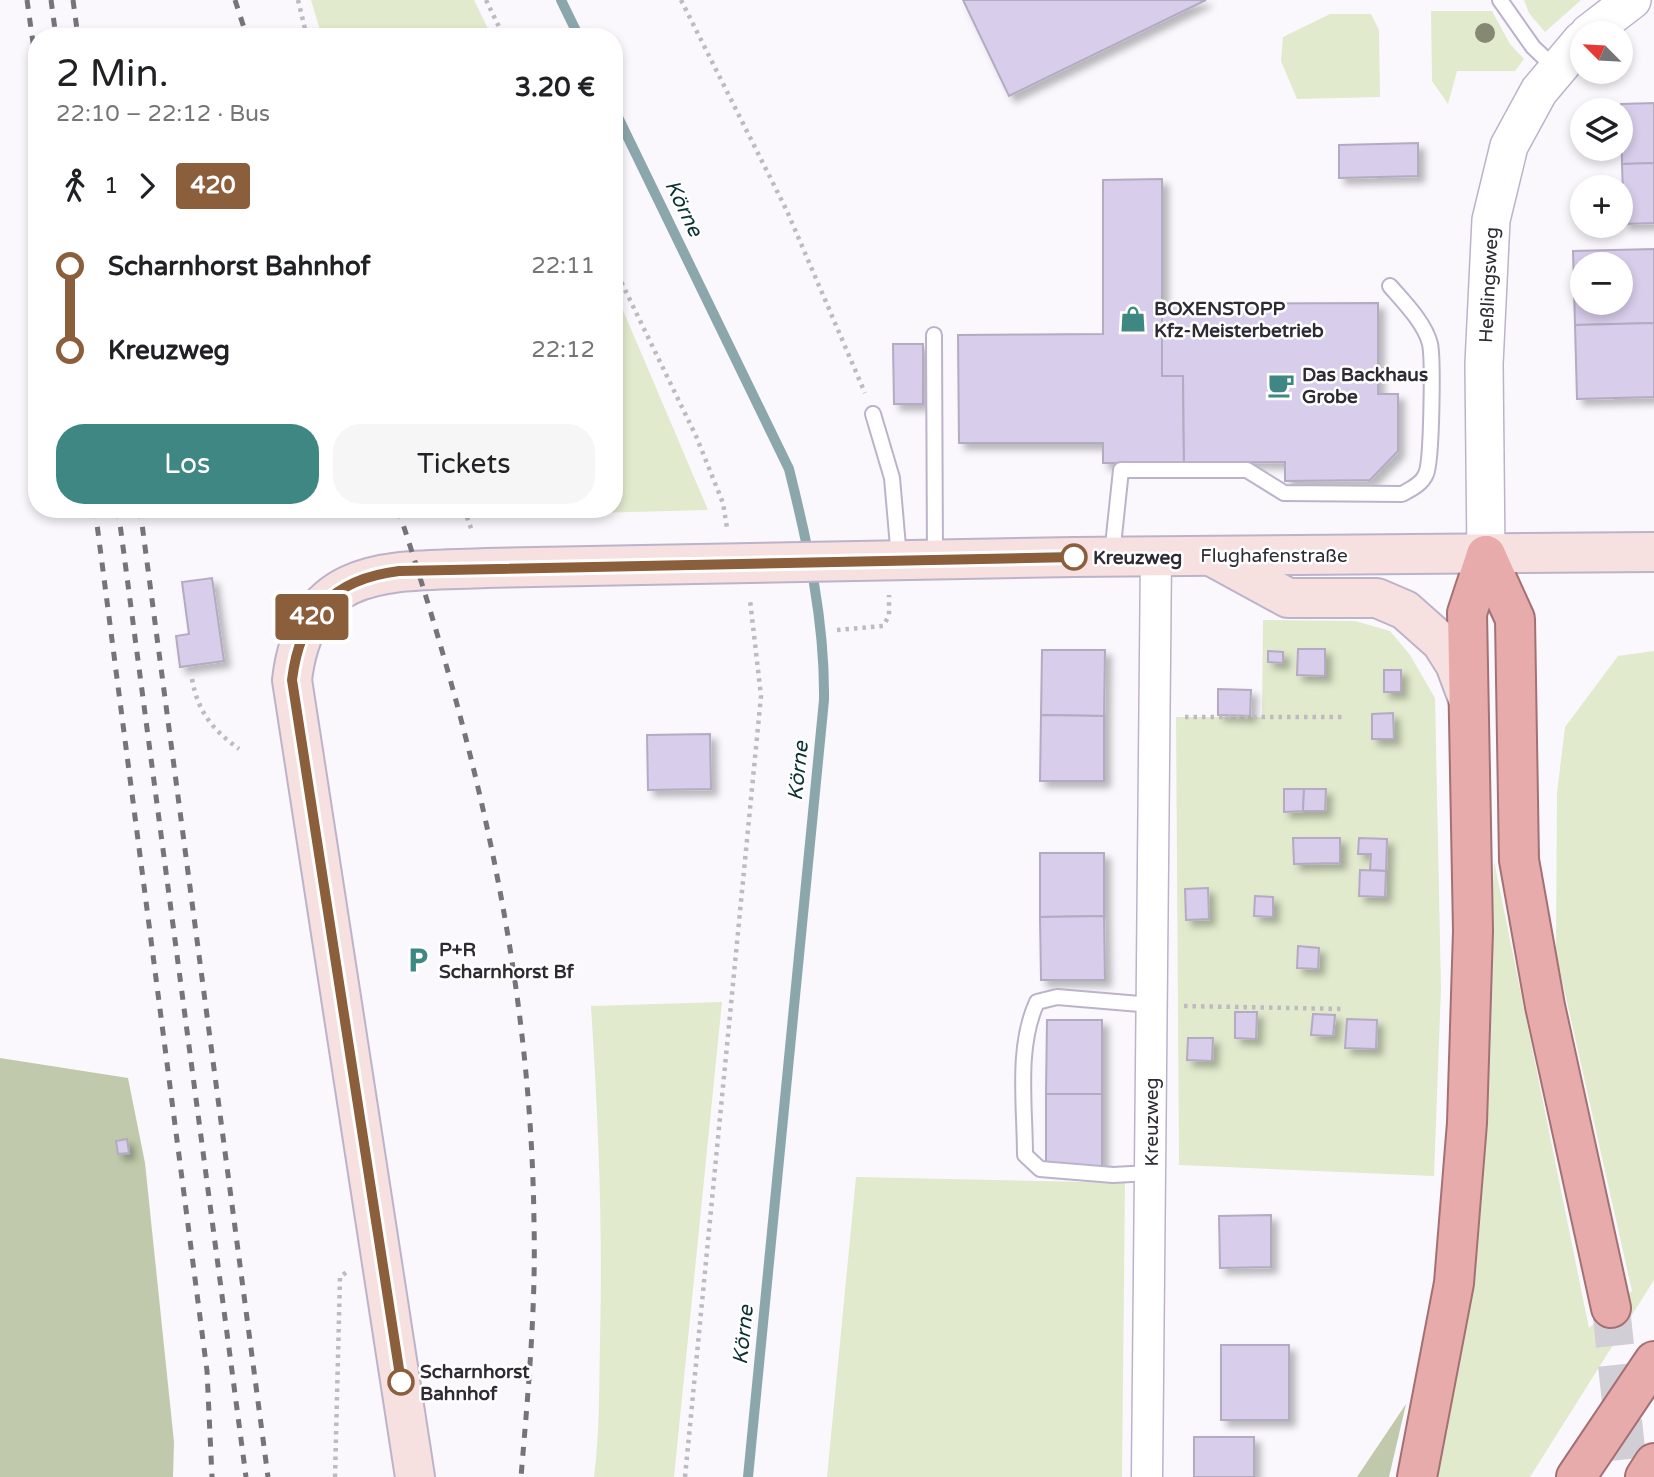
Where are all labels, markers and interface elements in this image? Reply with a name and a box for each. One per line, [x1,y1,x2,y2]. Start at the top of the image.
north arrow [1570,21,1633,84]
map controls [1570,21,1633,315]
text: 2 Min. [56,51,169,97]
text: 3.20 € [515,72,595,103]
button: layers [1570,98,1633,161]
text: 22:10 – 22:12 · Bus [56,100,270,128]
icon: walk [56,167,94,205]
icon: forward [128,167,166,205]
text: 420 [190,171,236,200]
text: 1 [104,172,118,200]
button: + [1570,175,1633,238]
water label: Körne [659,176,708,241]
street label: Heßlingsweg [1475,227,1503,344]
text: Scharnhorst Bahnhof [108,251,371,282]
text: 22:11 [531,252,595,280]
button: − [1570,252,1633,315]
place label: BOXENSTOPP Kfz-Meisterbetrieb [1154,298,1324,342]
shop icon: BOXENSTOPP Kfz-Meisterbetrieb [1118,304,1148,334]
text: Kreuzweg [108,335,230,366]
text: 22:12 [531,336,595,364]
place label: Das Backhaus Grobe [1302,364,1428,408]
cafe icon: Das Backhaus Grobe [1266,370,1296,400]
button: Los [56,424,319,504]
button: Tickets [333,424,595,504]
marker: Kreuzweg [1061,544,1087,570]
street label: Flughafenstraße [1200,545,1348,567]
place label: Kreuzweg [1093,547,1182,570]
line badge: 420 [272,594,352,640]
text: 420 [289,602,335,631]
water label: Körne [783,739,814,802]
place label: P+R Scharnhorst Bf [439,939,575,983]
parking icon: P+R Scharnhorst Bf [403,945,433,975]
street label: Kreuzweg [1141,1077,1163,1167]
water label: Körne [728,1303,759,1366]
place label: Scharnhorst Bahnhof [420,1361,530,1405]
marker: Scharnhorst Bahnhof [388,1369,414,1395]

